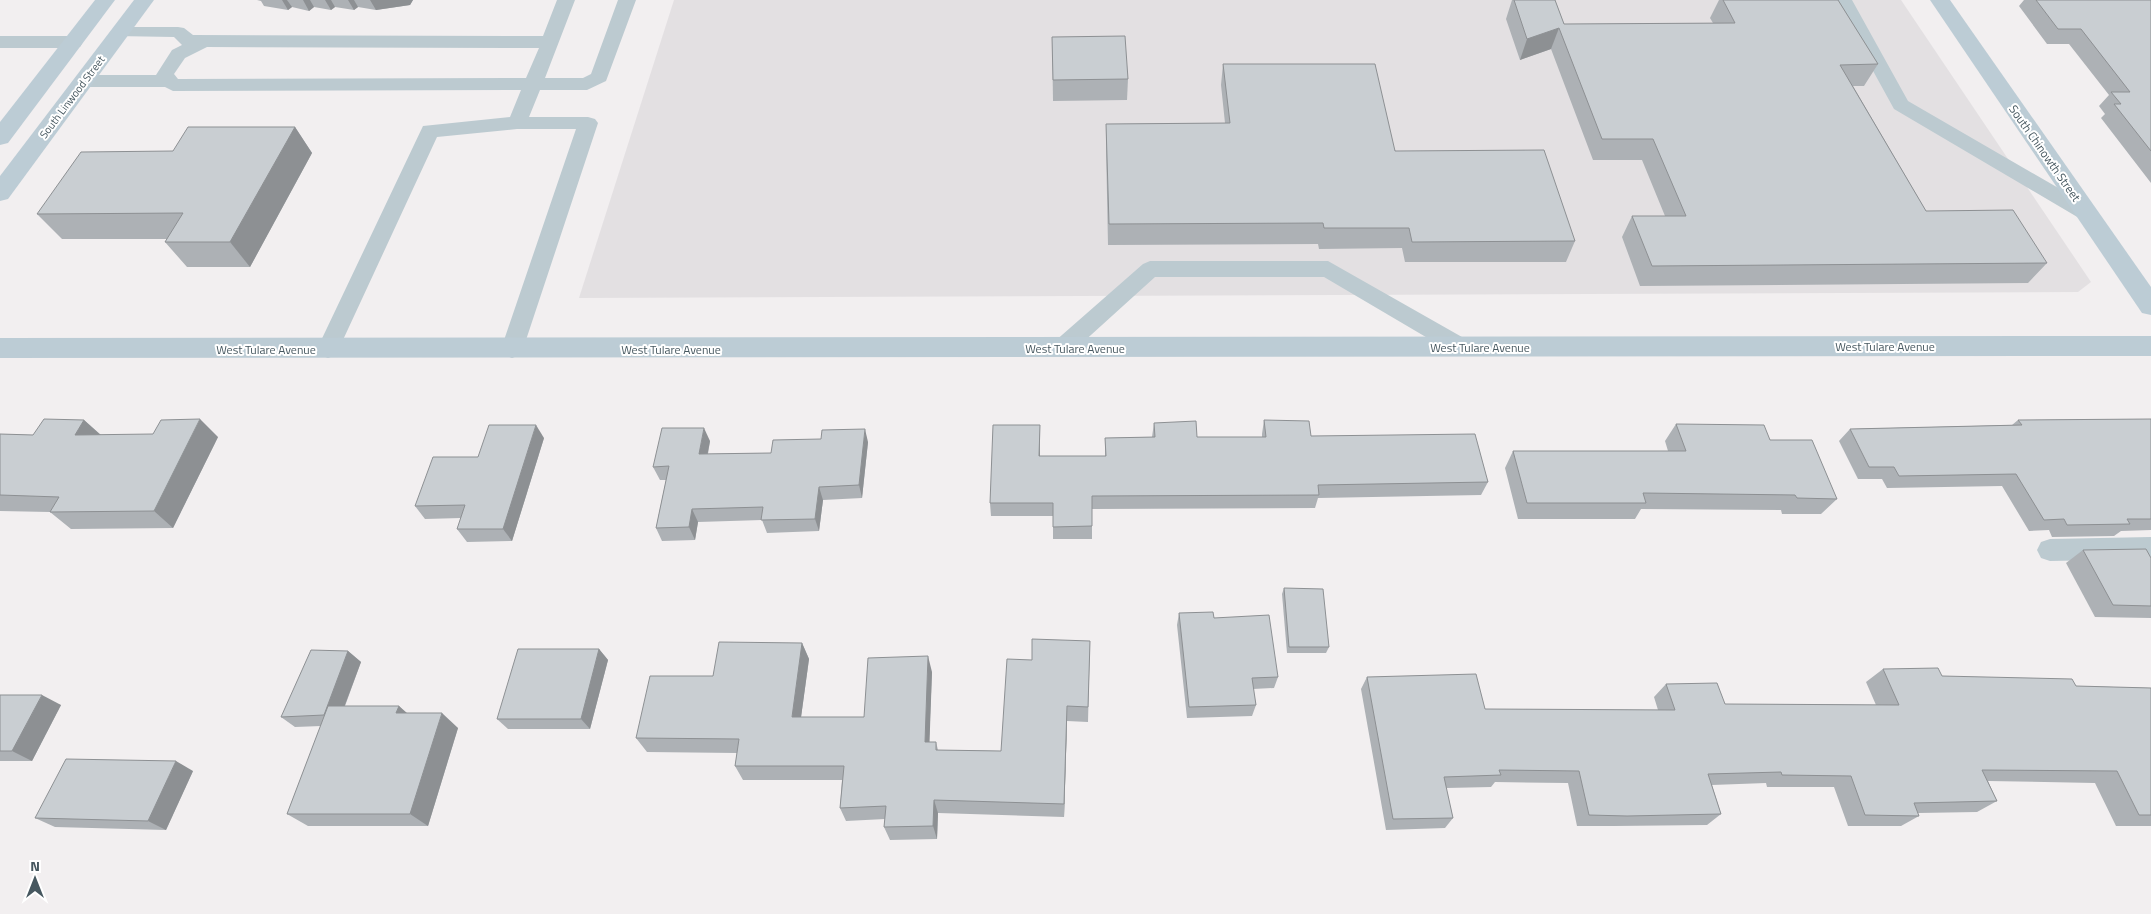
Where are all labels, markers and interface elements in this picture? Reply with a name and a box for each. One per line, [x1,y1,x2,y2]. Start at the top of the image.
street label: South Linwood Street [36,52,109,142]
street label: South Chinowth Street [2004,101,2086,206]
street label: West Tulare Avenue [1835,337,1935,356]
street label: West Tulare Avenue [1430,338,1530,357]
street label: West Tulare Avenue [1025,339,1125,358]
street label: West Tulare Avenue [216,340,316,359]
street label: West Tulare Avenue [621,340,721,359]
north arrow [10,854,60,904]
text: N [30,855,40,876]

